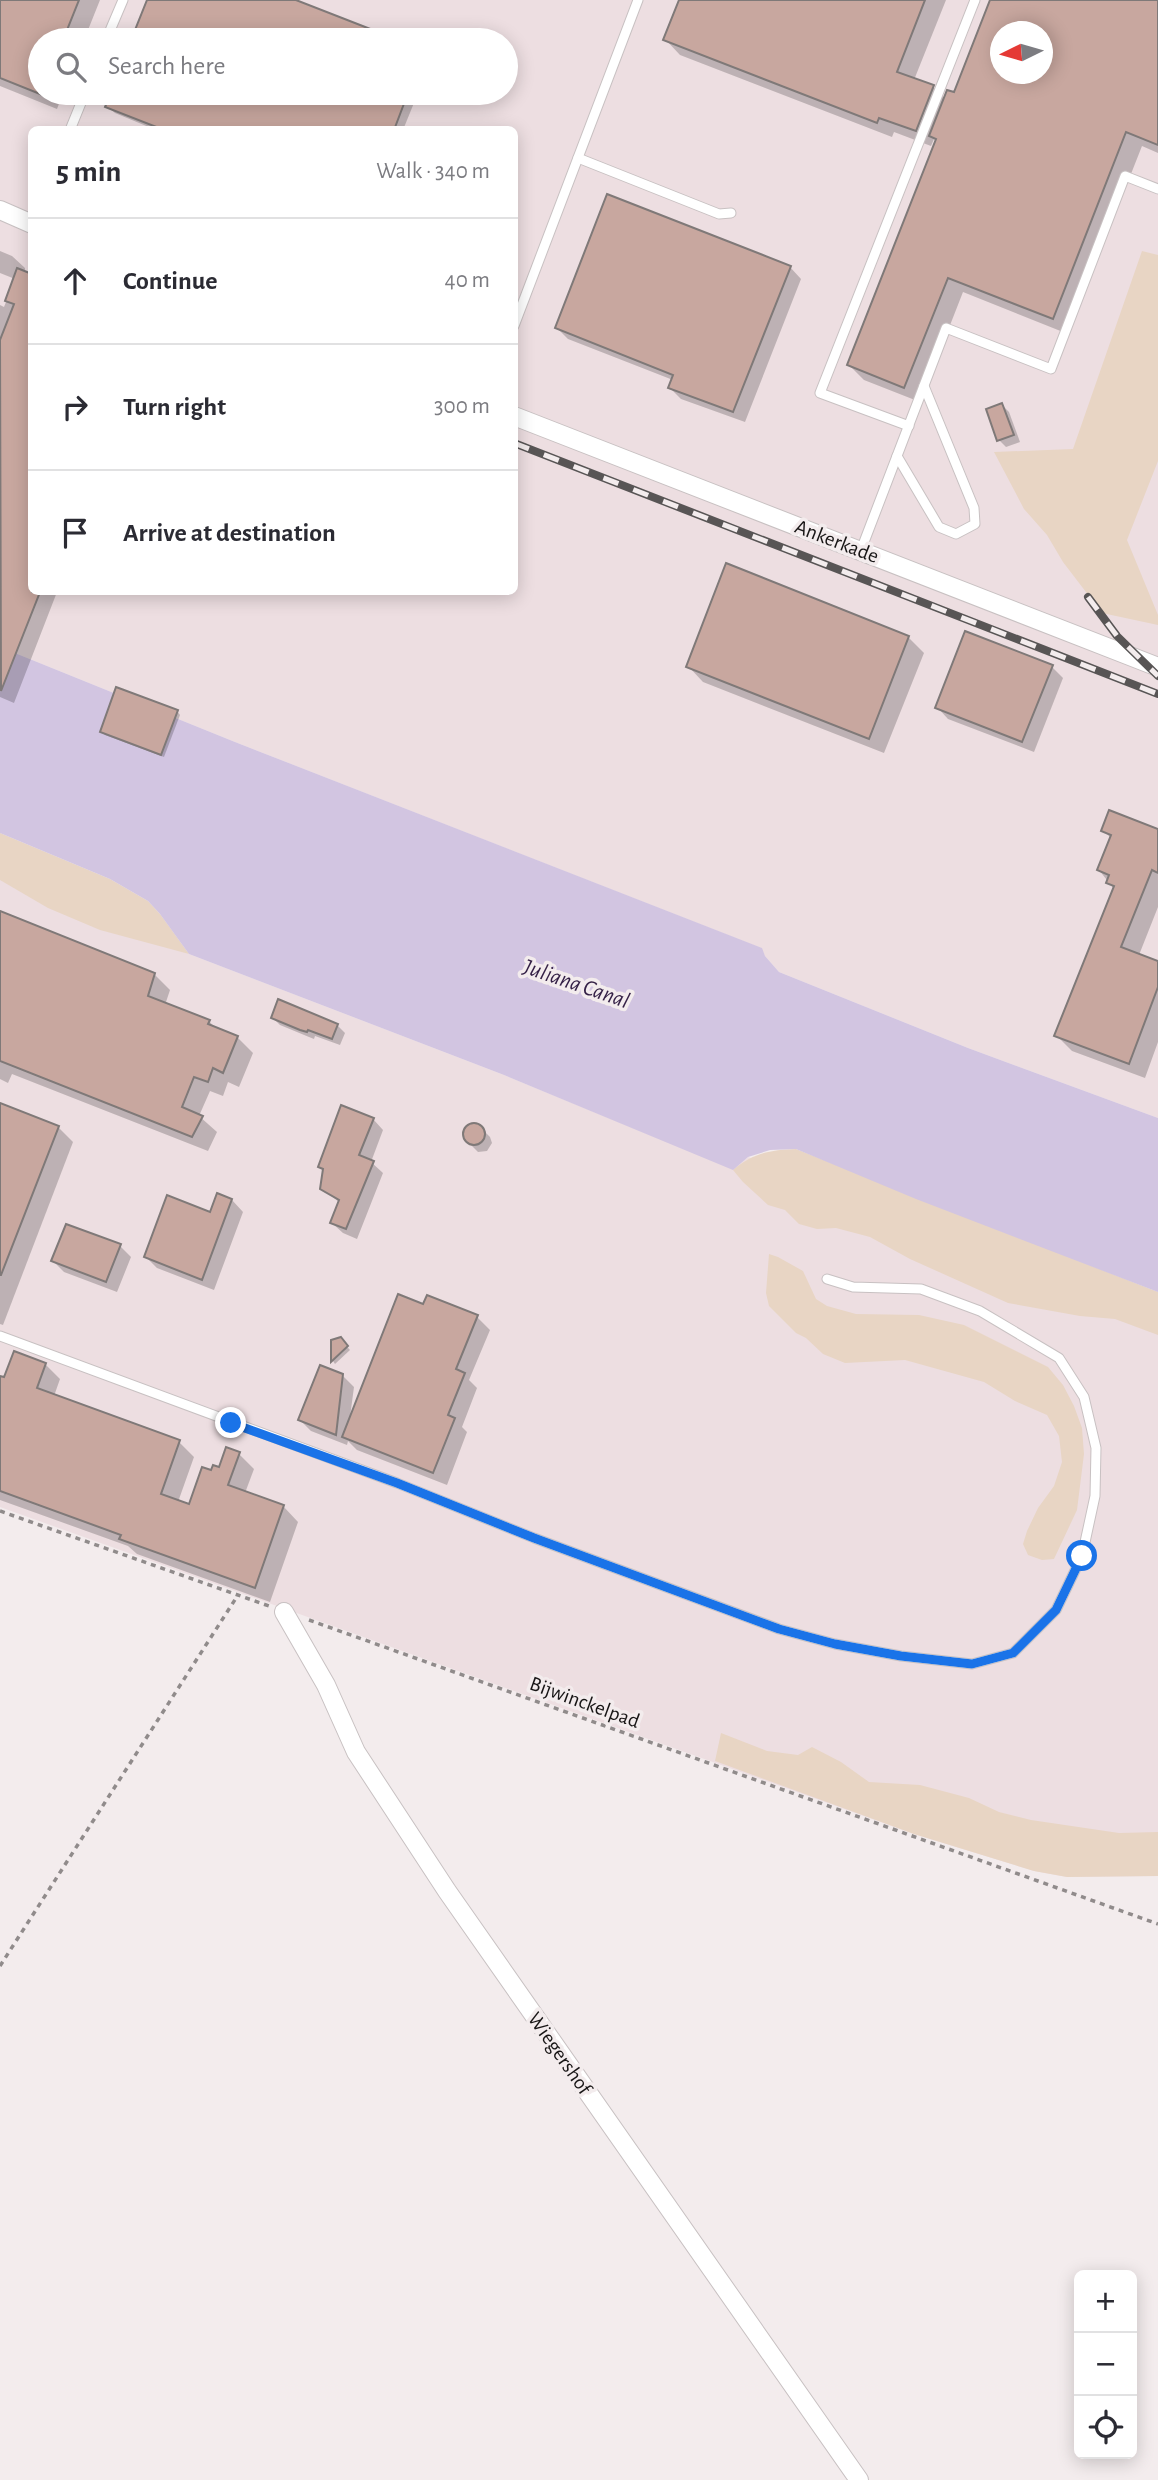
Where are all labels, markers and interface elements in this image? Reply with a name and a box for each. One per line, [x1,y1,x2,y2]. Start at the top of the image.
north arrow [990,21,1053,84]
search box [28,28,518,105]
icon: search [52,48,90,86]
text: Search here [108,53,226,79]
text: 5 min [56,157,121,187]
text: Walk · 340 m [376,160,490,183]
icon: ahead [56,262,94,300]
text: Continue [123,268,218,294]
text: 40 m [445,269,490,292]
icon: right [56,388,94,426]
text: Turn right [123,394,226,420]
text: 300 m [434,395,490,418]
icon: arrive [56,514,94,552]
street label: Ankerkade [792,516,882,567]
text: Arrive at destination [123,520,336,546]
water label: Juliana Canal [520,955,633,1013]
route end [215,1407,246,1438]
route start [1066,1540,1097,1571]
street label: Bijwinckelpad [527,1673,643,1732]
street label: Wiegershof [524,2008,596,2100]
map controls [1074,2270,1137,2459]
button: + [1074,2270,1137,2333]
button: − [1074,2333,1137,2396]
button: locate [1074,2396,1137,2459]

